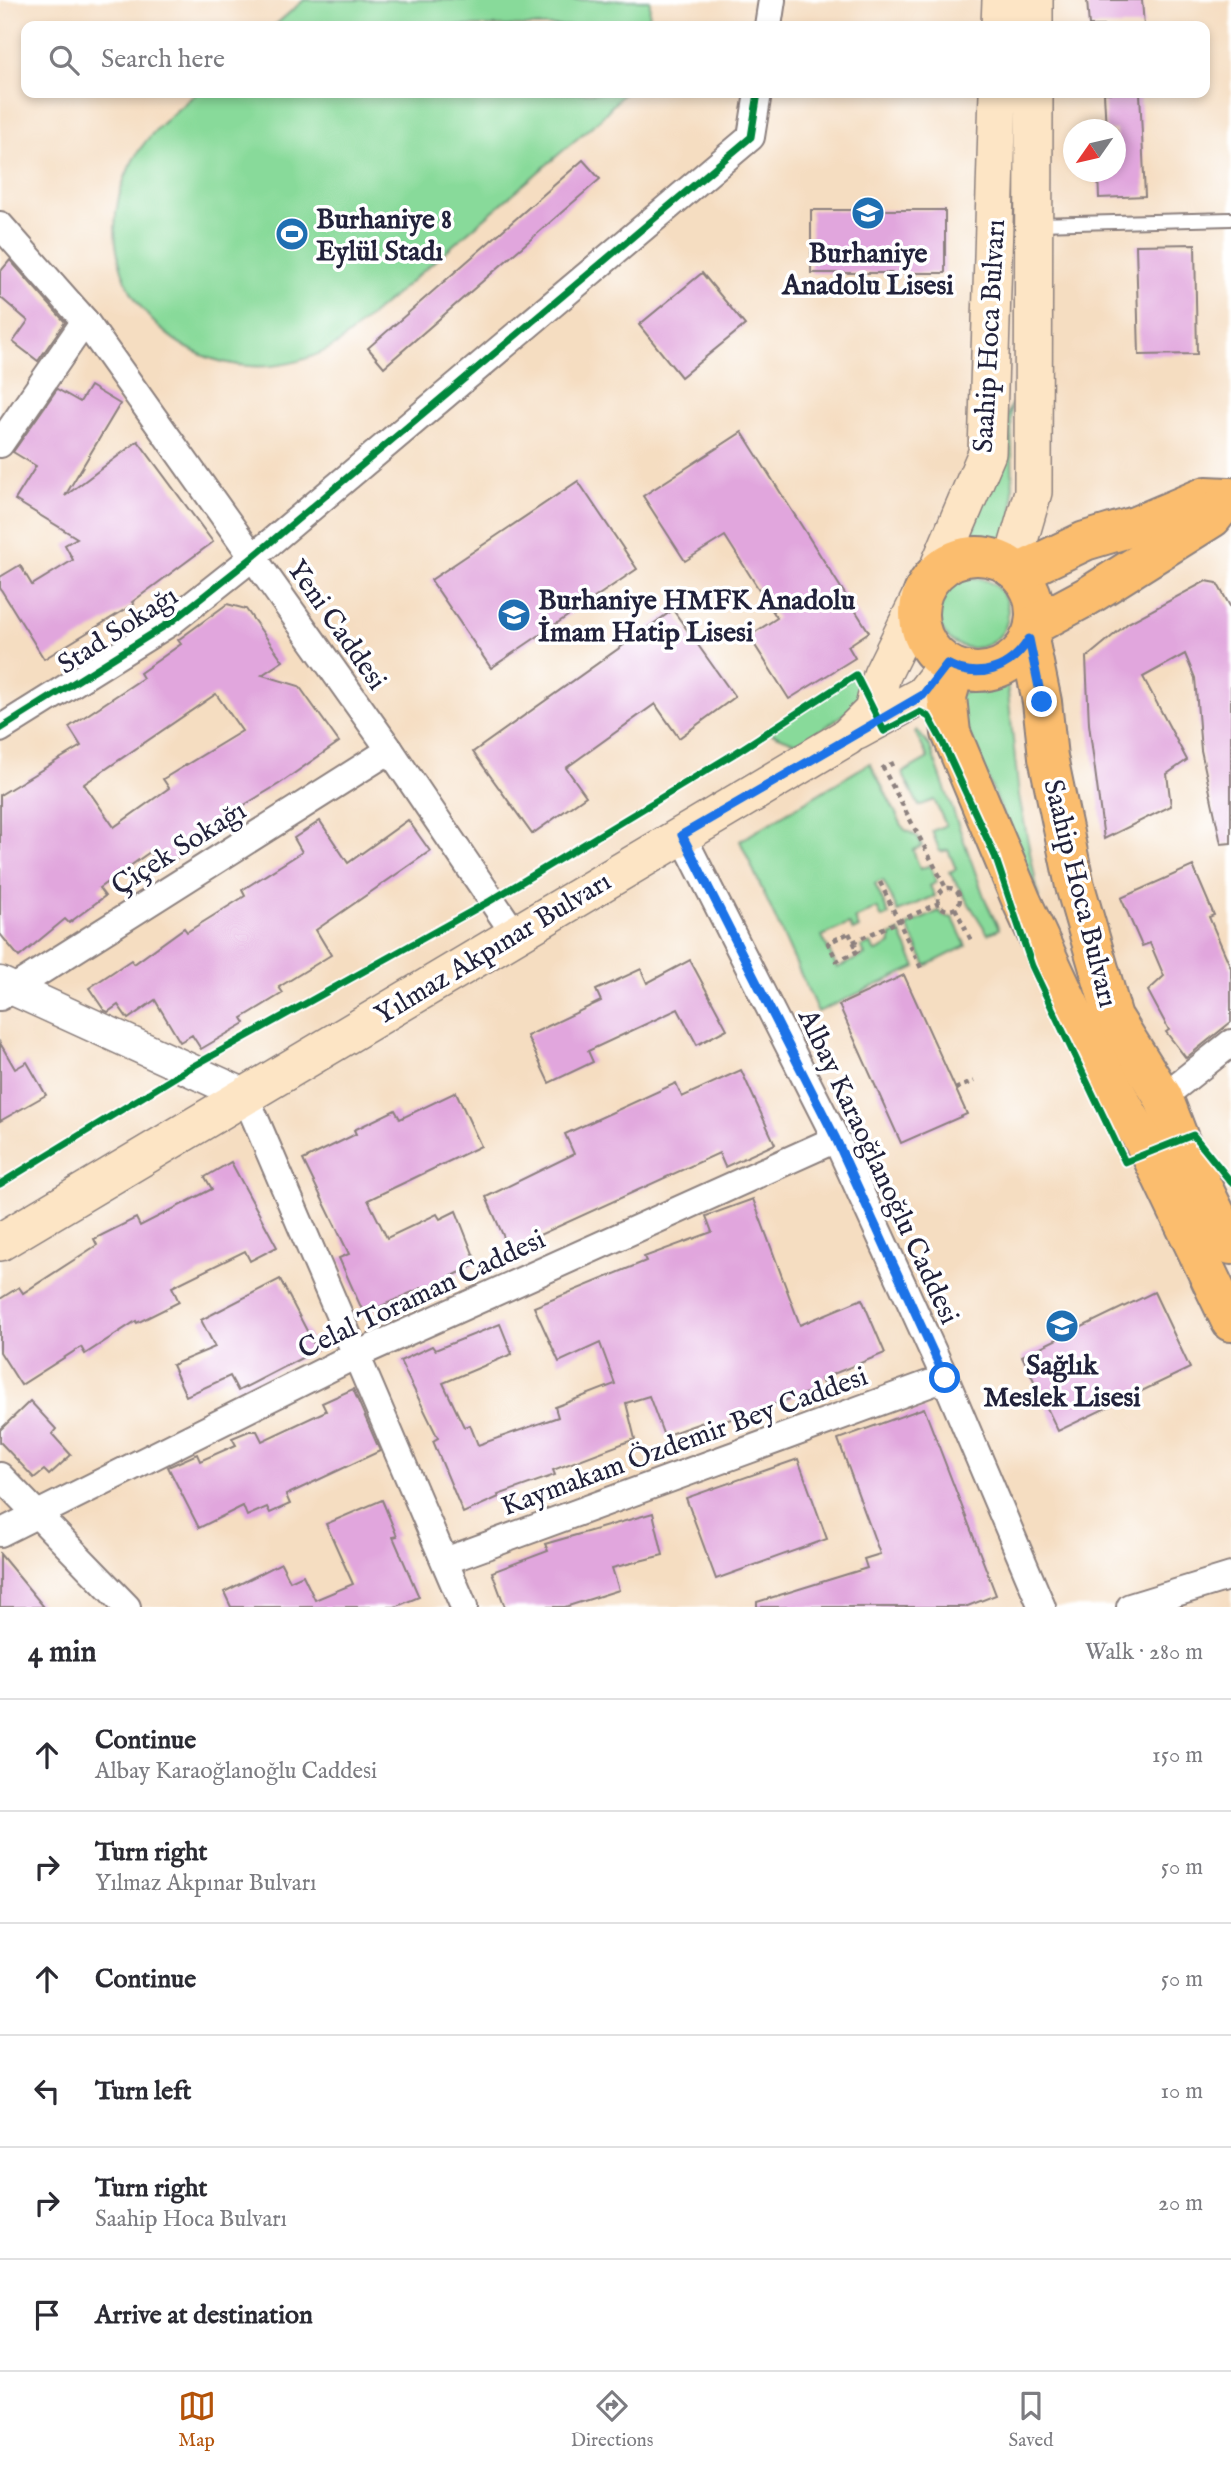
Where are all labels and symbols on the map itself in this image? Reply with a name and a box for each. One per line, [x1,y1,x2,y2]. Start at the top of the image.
north arrow [1063,119,1126,182]
school or university icon: Burhaniye Anadolu Lisesi [849,194,887,232]
place label: Burhaniye 8 Eylül Stadı [316,203,452,270]
sports icon: Burhaniye 8 Eylül Stadı [273,215,311,253]
street label: Saahip Hoca Bulvarı [967,219,1014,454]
place label: Burhaniye Anadolu Lisesi [781,237,954,304]
street label: Yeni Caddesi [278,554,394,697]
street label: Stad Sokağı [52,579,185,683]
place label: Burhaniye HMFK Anadolu İmam Hatip Lisesi [538,584,856,651]
school or university icon: Burhaniye HMFK Anadolu İmam Hatip Lisesi [495,596,533,634]
route end [1026,686,1057,717]
street label: Saahip Hoca Bulvarı [1034,776,1125,1011]
street label: Çiçek Sokağı [105,794,253,904]
street label: Yılmaz Akpınar Bulvarı [369,865,618,1034]
street label: Albay Karaoğlanoğlu Caddesi [789,1003,966,1330]
street label: Celal Toraman Caddesi [293,1223,551,1368]
school or university icon: Sağlık Meslek Lisesi [1043,1307,1081,1345]
place label: Sağlık Meslek Lisesi [983,1349,1141,1416]
street label: Kaymakam Özdemir Bey Caddesi [497,1360,873,1525]
route start [929,1362,960,1393]

